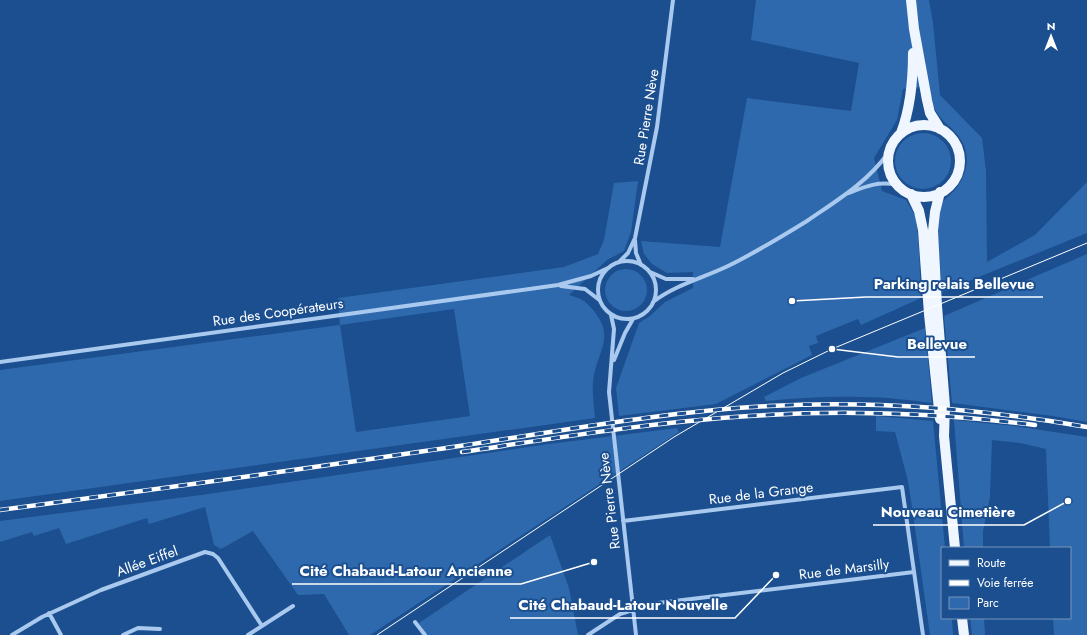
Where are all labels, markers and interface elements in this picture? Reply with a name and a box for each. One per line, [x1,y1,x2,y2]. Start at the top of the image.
north arrow [1031,16,1071,56]
text: N [1047,18,1055,34]
street label: Rue Pierre Nève [629,67,663,167]
callout: Parking relais Bellevue [866,270,1043,297]
text: Parking relais Bellevue [874,273,1035,295]
street label: Rue des Coopérateurs [211,293,345,331]
callout: Bellevue [898,330,975,357]
text: Bellevue [907,333,967,355]
street label: Rue Pierre Nève [593,452,625,550]
street label: Rue de la Grange [708,477,814,509]
callout: Nouveau Cimetière [873,498,1024,525]
text: Nouveau Cimetière [881,501,1016,523]
street label: Allée Eiffel [113,541,181,581]
legend [941,547,1071,619]
street label: Rue de Marsilly [798,553,891,584]
text: Route [977,554,1006,572]
callout: Cité Chabaud-Latour Ancienne [292,557,521,584]
text: Cité Chabaud-Latour Ancienne [300,560,513,582]
text: Voie ferrée [977,574,1033,592]
callout: Cité Chabaud-Latour Nouvelle [510,591,735,618]
text: Cité Chabaud-Latour Nouvelle [518,594,728,616]
text: Parc [977,594,999,612]

